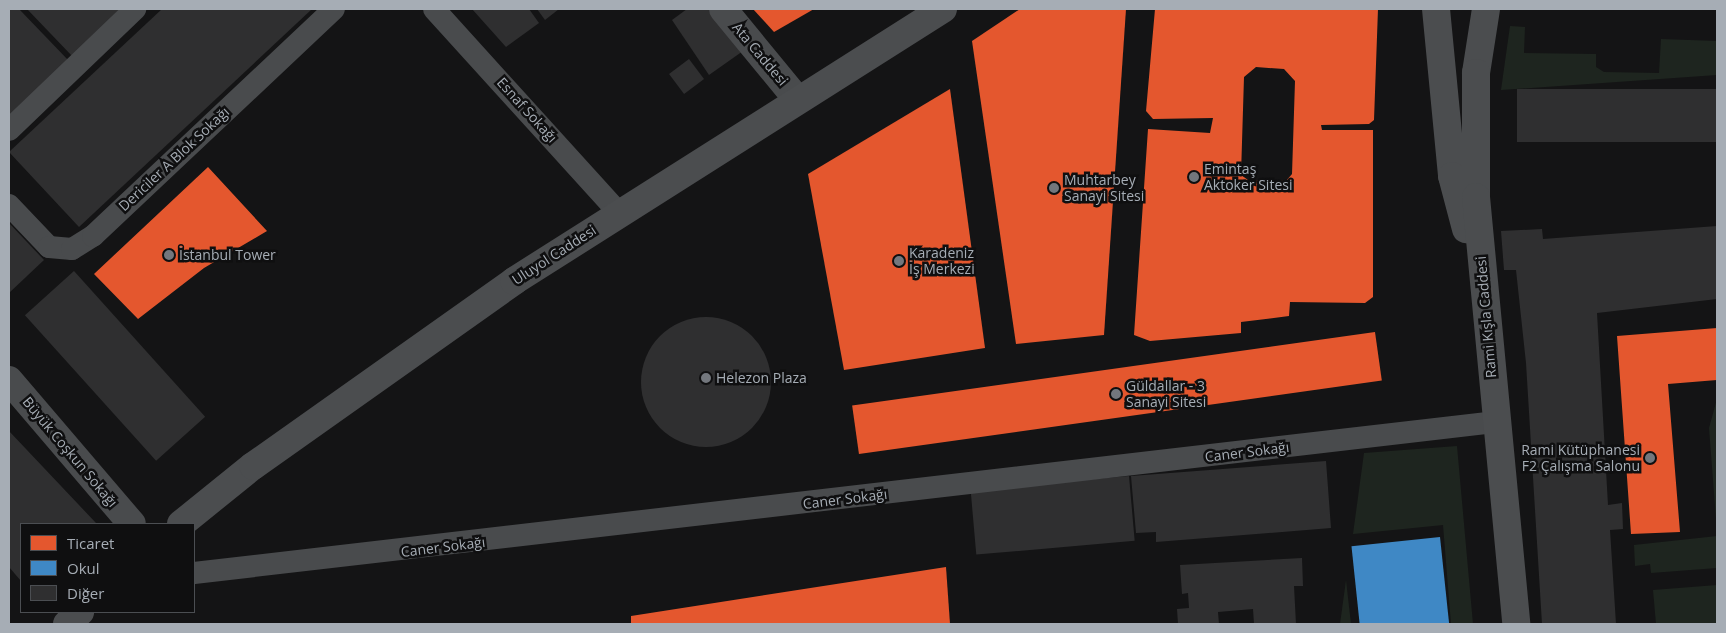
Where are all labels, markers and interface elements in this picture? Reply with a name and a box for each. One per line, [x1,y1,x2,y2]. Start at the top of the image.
street label: Ata Caddesi [729,19,791,89]
street label: Esnaf Sokağı [493,74,561,146]
street label: Dericiler A Blok Sokağı [115,103,233,215]
place label: Emintaş Aktoker Sitesi [1204,161,1292,193]
marker: Emintaş Aktoker Sitesi [1188,171,1200,183]
place label: Muhtarbey Sanayi Sitesi [1064,172,1144,204]
marker: Muhtarbey Sanayi Sitesi [1048,182,1060,194]
street label: Uluyol Caddesi [509,222,599,288]
place label: Karadeniz İş Merkezi [909,245,975,278]
place label: İstanbul Tower [179,247,276,263]
marker: İstanbul Tower [163,249,175,261]
marker: Karadeniz İş Merkezi [893,255,905,267]
street label: Rami Kışla Caddesi [1472,255,1500,379]
place label: Helezon Plaza [716,370,807,386]
marker: Helezon Plaza [700,372,712,384]
place label: Güldallar - 3 Sanayi Sitesi [1126,378,1206,411]
marker: Güldallar - 3 Sanayi Sitesi [1110,388,1122,400]
street label: Büyük Coşkun Sokağı [19,393,121,511]
street label: Caner Sokağı [1204,438,1290,466]
place label: Rami Kütüphanesi F2 Çalışma Salonu [1521,442,1640,474]
marker: Rami Kütüphanesi F2 Çalışma Salonu [1644,452,1656,464]
street label: Caner Sokağı [802,485,888,513]
legend [20,523,195,613]
text: Ticaret [67,533,114,553]
street label: Caner Sokağı [400,533,486,561]
text: Okul [67,558,100,578]
text: Diğer [67,583,104,603]

